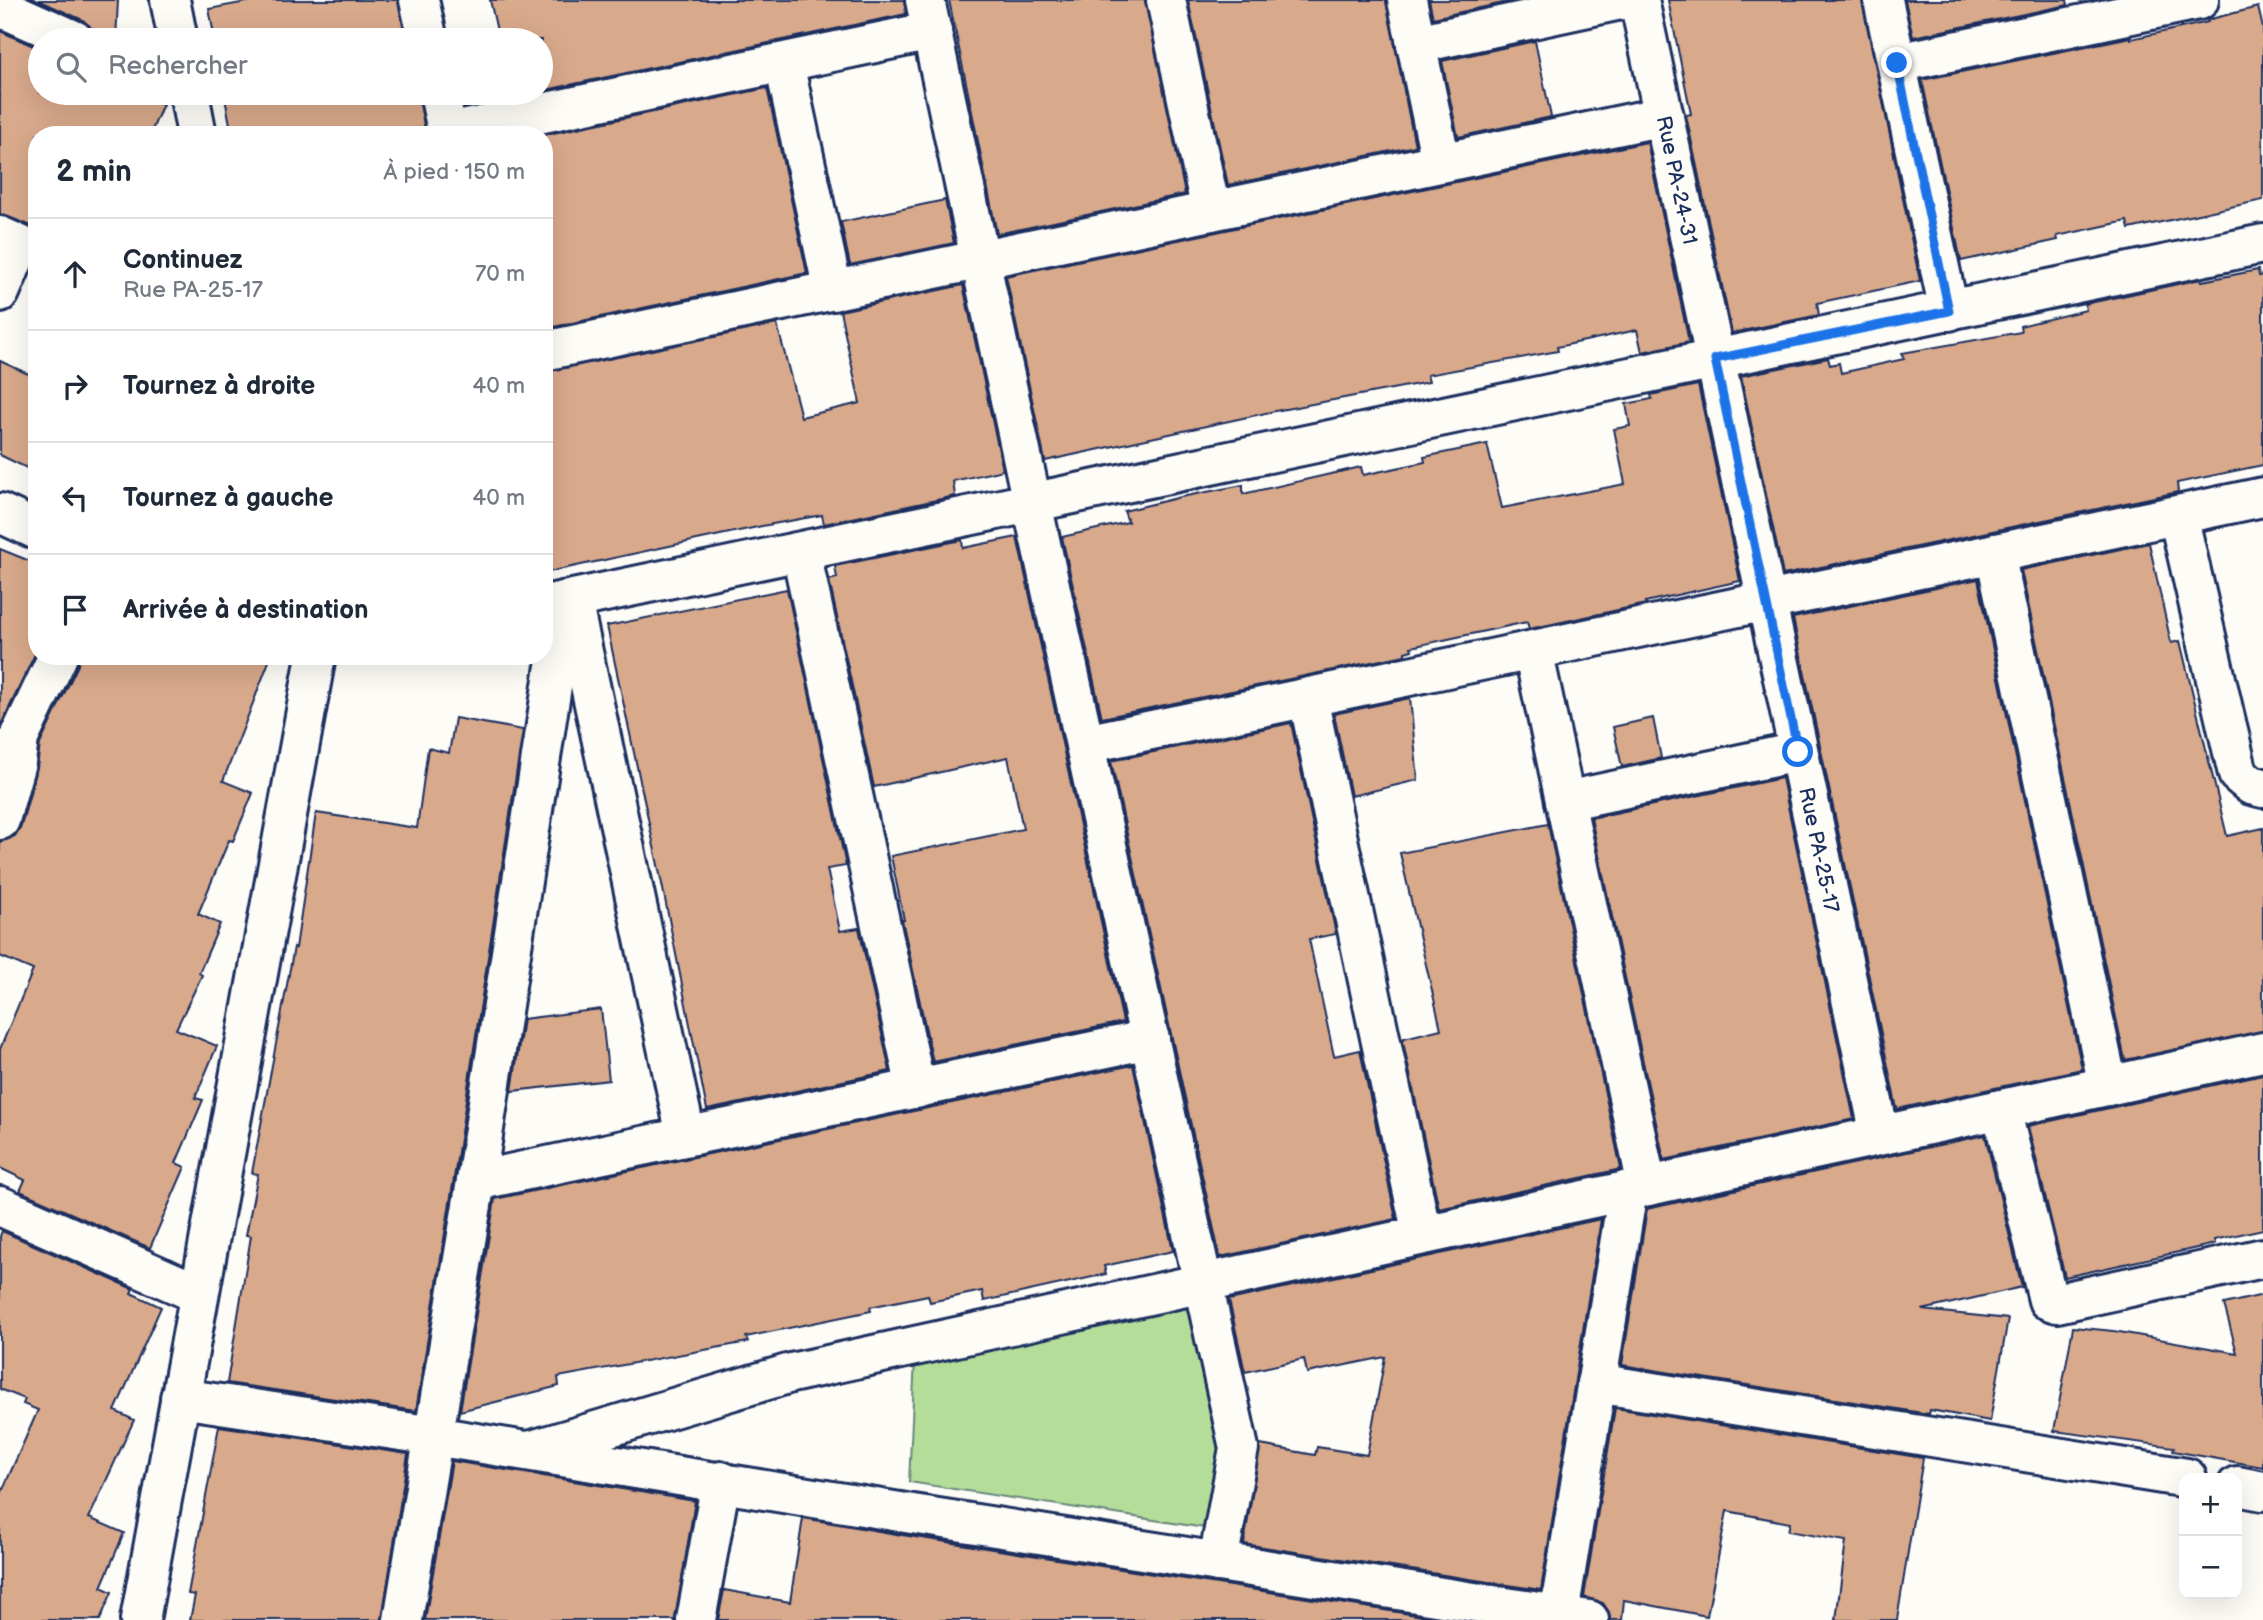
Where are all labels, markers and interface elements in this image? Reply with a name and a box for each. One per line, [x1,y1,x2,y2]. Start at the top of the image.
search box [28,28,553,105]
route end [1881,47,1912,78]
icon: search [52,48,90,86]
text: Rechercher [108,51,247,82]
street label: Rue PA-24-31 [1651,114,1702,247]
text: 2 min [56,154,132,190]
text: À pied · 150 m [383,158,525,186]
text: Continuez [123,245,243,276]
icon: ahead [56,255,94,293]
text: 70 m [475,260,525,288]
text: Rue PA-25-17 [123,276,263,304]
icon: right [56,367,94,405]
text: Tournez à droite [123,371,315,402]
text: 40 m [472,372,525,400]
icon: left [56,479,94,517]
text: Tournez à gauche [123,483,334,514]
text: 40 m [472,484,525,512]
icon: arrive [56,591,94,629]
text: Arrivée à destination [123,595,369,626]
route start [1782,736,1813,767]
street label: Rue PA-25-17 [1793,785,1844,916]
map controls [2179,1473,2242,1599]
button: + [2179,1473,2242,1536]
button: − [2179,1536,2242,1599]

